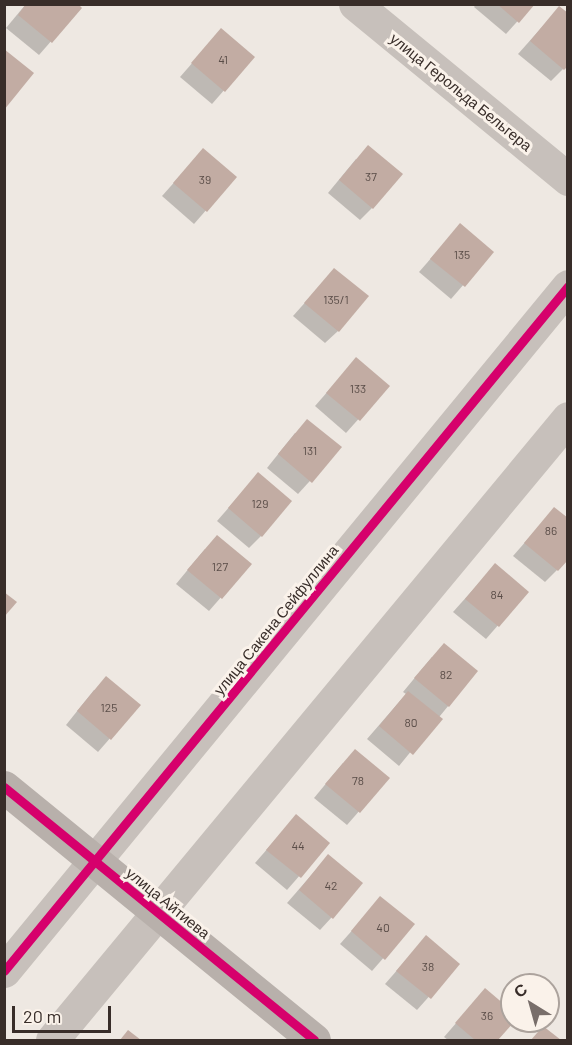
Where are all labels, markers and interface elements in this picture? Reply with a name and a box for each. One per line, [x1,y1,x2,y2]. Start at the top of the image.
street label: улица Герольда Бельгера [387,29,535,155]
house number: 41 [218,53,228,67]
house number: 37 [365,170,377,184]
house number: 39 [199,173,211,187]
house number: 135 [454,248,470,262]
house number: 135/1 [323,293,349,307]
house number: 133 [350,382,366,396]
house number: 131 [303,444,317,458]
house number: 129 [252,497,268,511]
house number: 86 [545,524,557,538]
street label: улица Сакена Сейфуллина [210,541,342,699]
house number: 127 [212,560,228,574]
house number: 84 [491,588,503,602]
house number: 82 [440,668,452,682]
house number: 125 [101,701,117,715]
house number: 80 [404,716,418,730]
house number: 78 [352,774,364,788]
house number: 44 [291,839,305,853]
street label: улица Айтиева [123,864,213,942]
house number: 42 [324,879,338,893]
house number: 40 [376,921,390,935]
house number: 38 [422,960,434,974]
north arrow [500,973,560,1033]
text: С [510,979,530,1001]
scale bar [15,994,114,1032]
text: 20 m [23,1005,61,1027]
house number: 36 [481,1009,493,1023]

